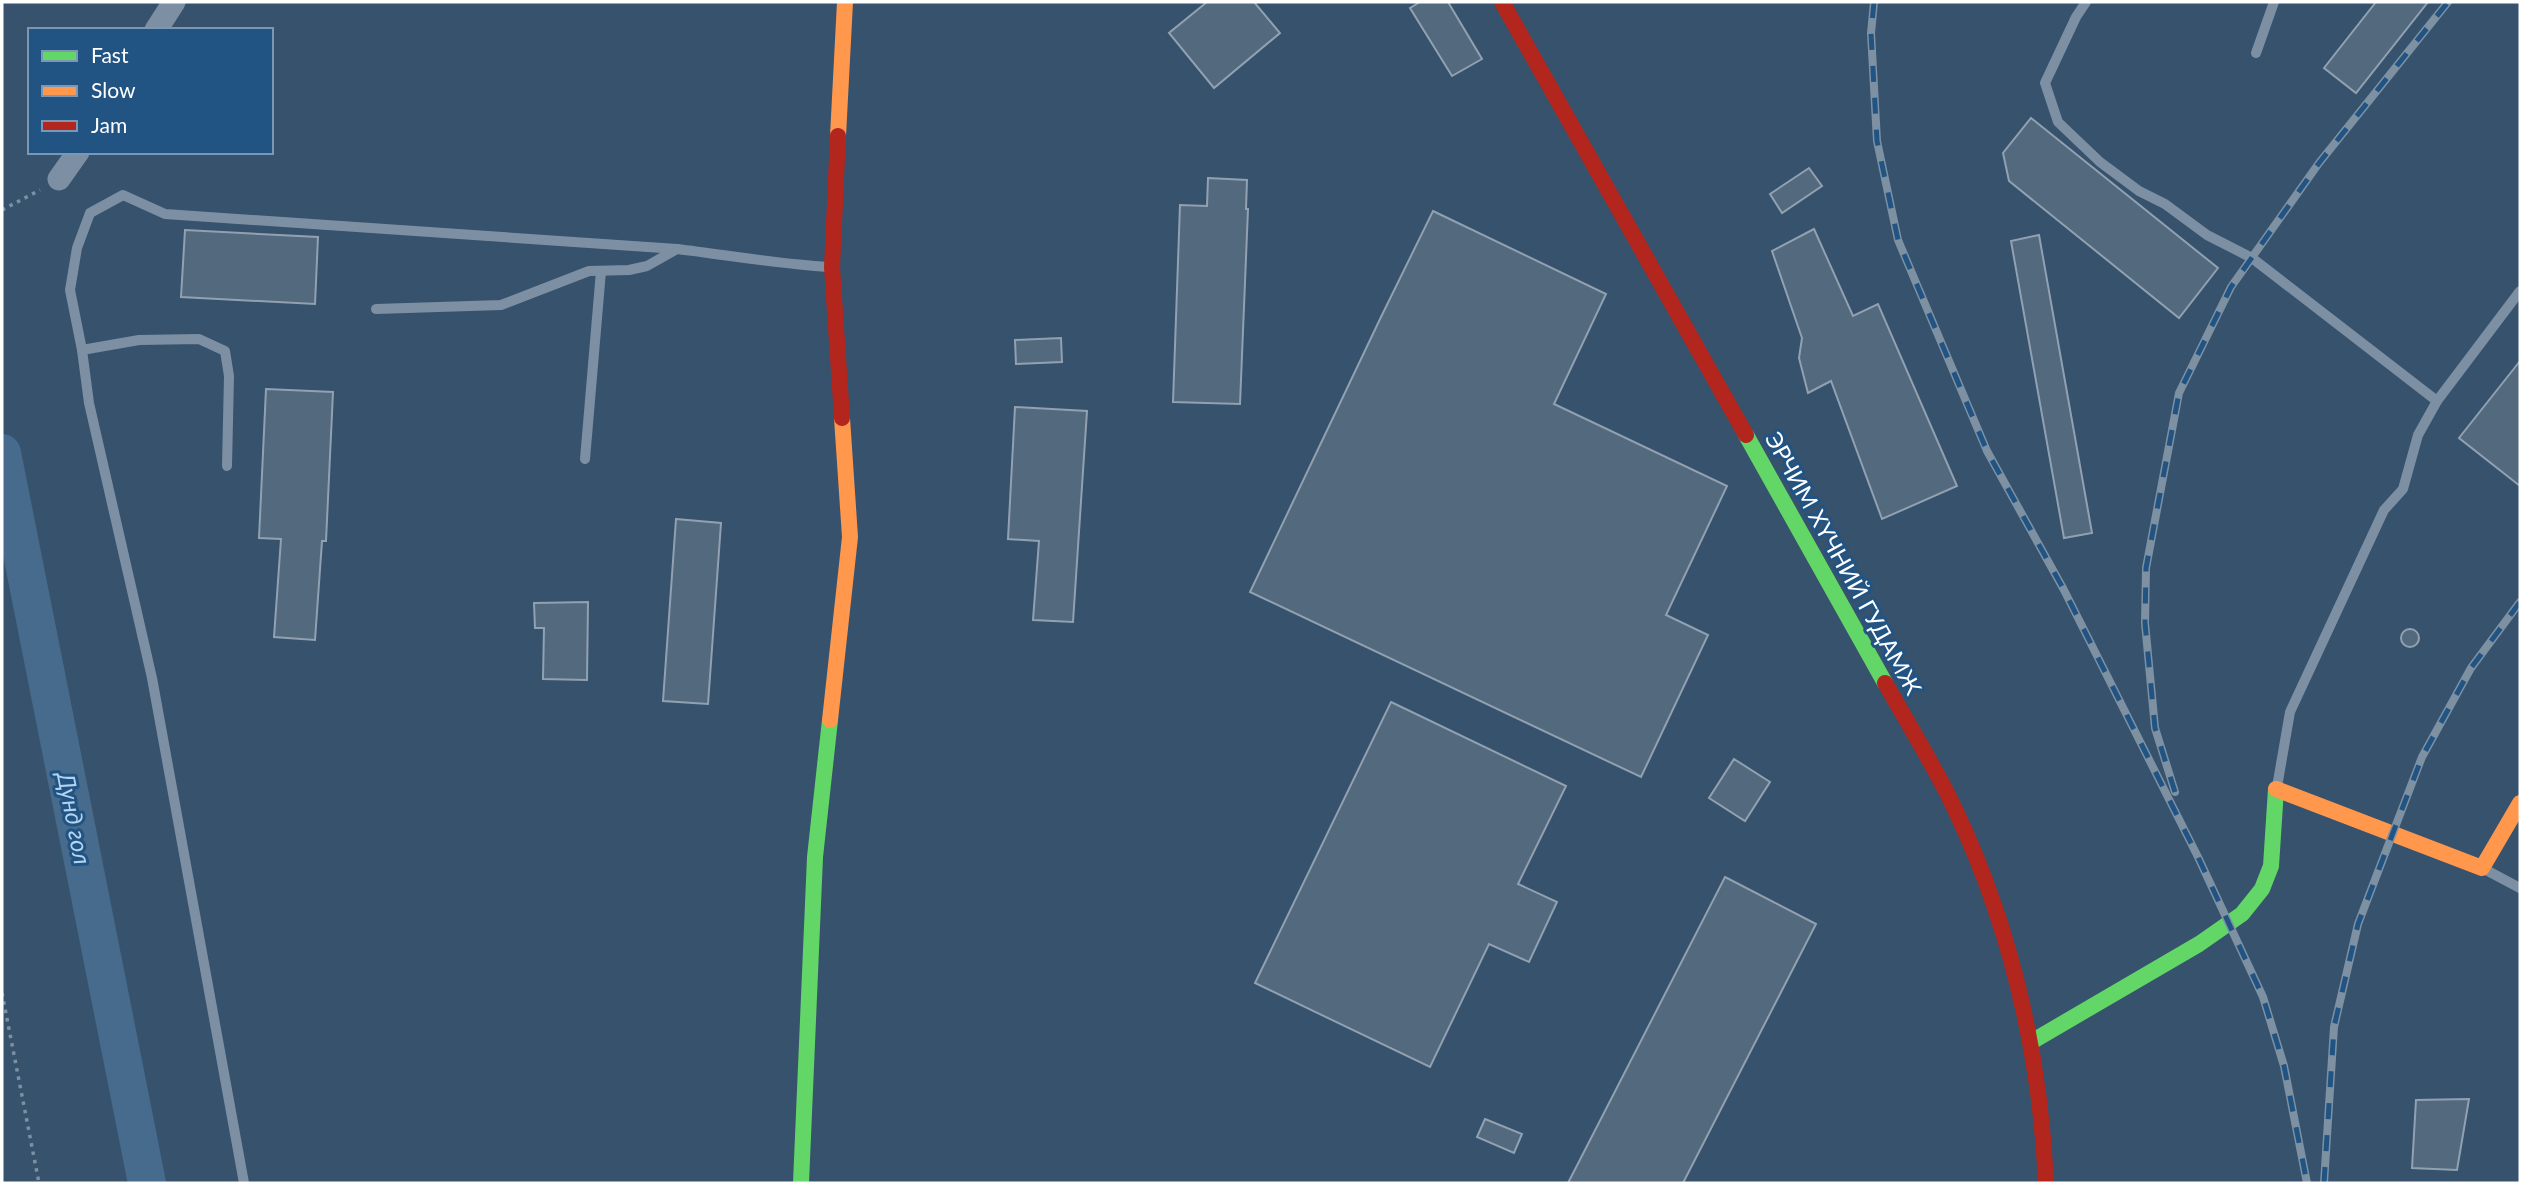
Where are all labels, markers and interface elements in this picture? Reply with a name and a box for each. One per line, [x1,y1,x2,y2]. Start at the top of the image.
legend [28,28,273,154]
text: Fast [91,42,129,67]
text: Slow [91,77,136,102]
text: Jam [91,112,127,137]
street label: ЭРЧИМ ХҮЧНИЙ ГУДАМЖ [1760,427,1928,700]
water label: Дунд гол [51,767,98,867]

